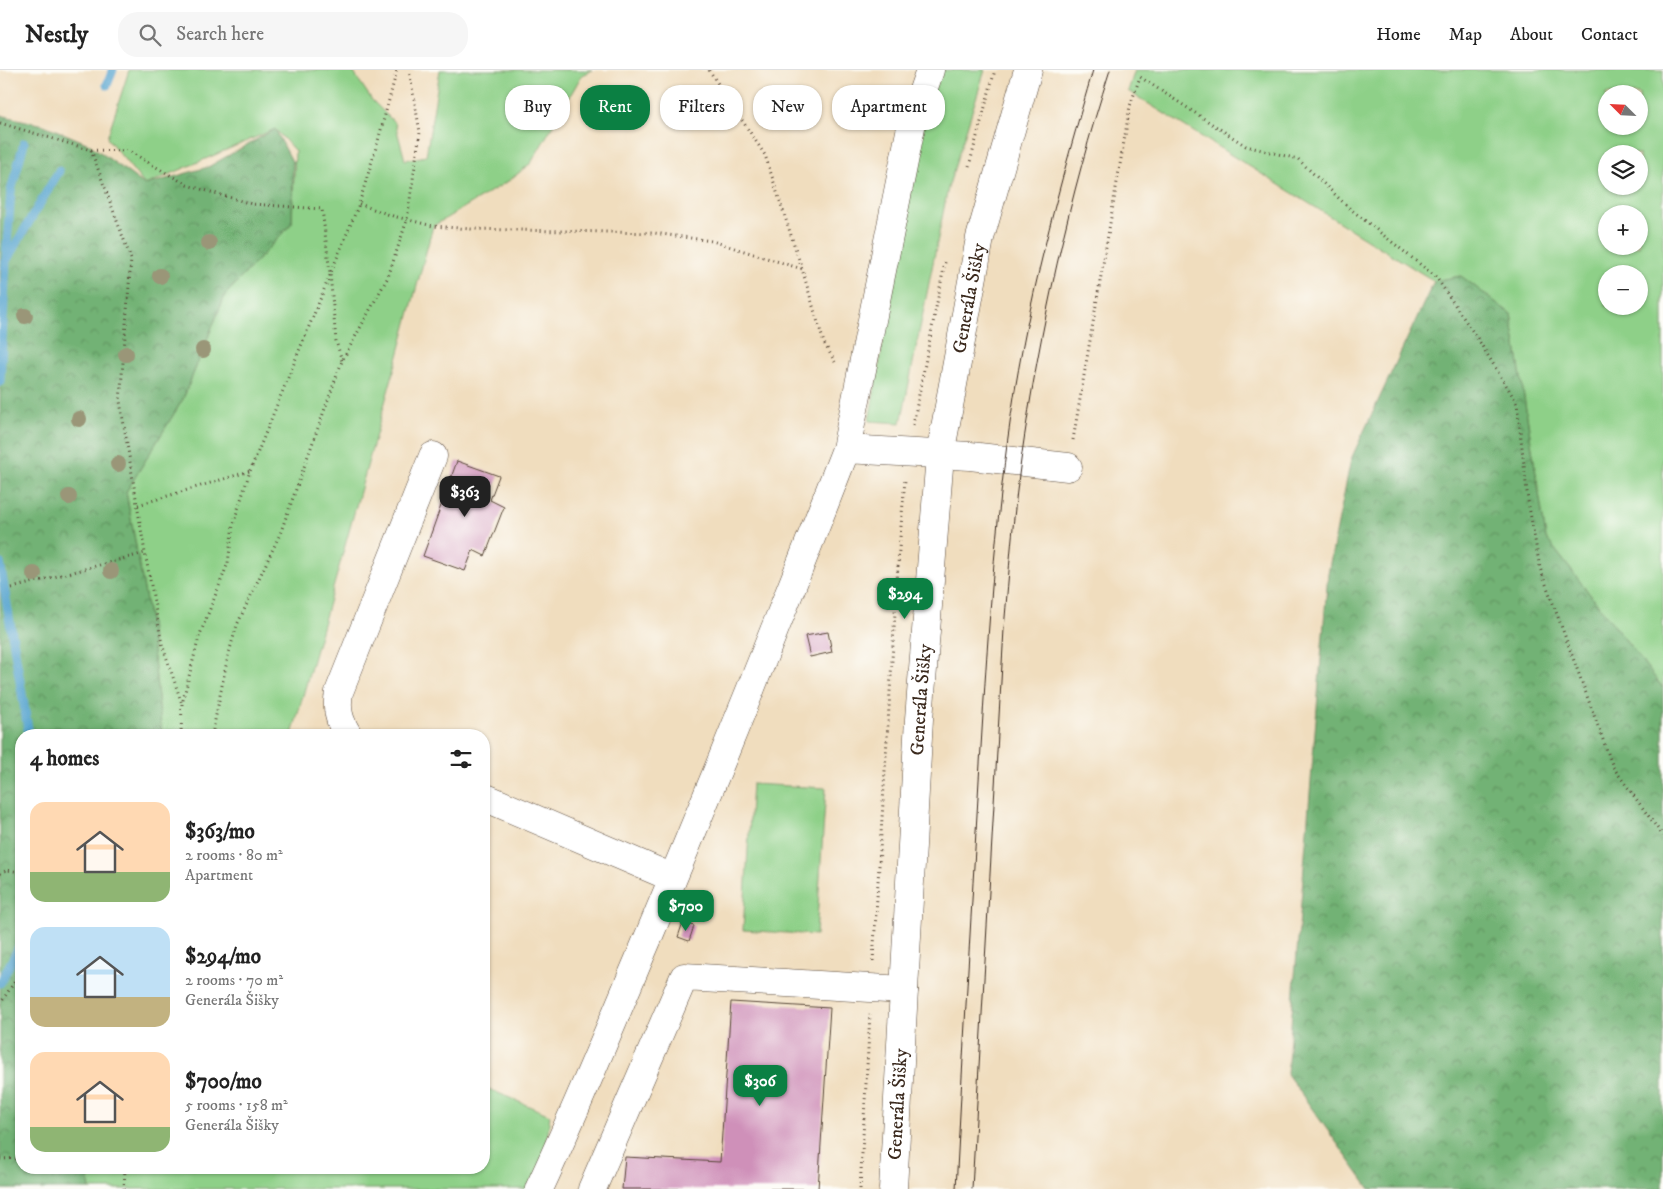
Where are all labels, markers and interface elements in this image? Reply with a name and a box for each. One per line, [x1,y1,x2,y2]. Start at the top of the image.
search box [118,12,468,57]
text: Nestly [25,20,88,50]
icon: search [136,21,164,49]
text: Search here [176,23,264,46]
text: Home [1376,24,1421,46]
text: Map [1449,24,1482,46]
text: About [1510,24,1553,46]
text: Contact [1581,24,1638,46]
chip: Buy [505,85,570,130]
chip: Rent [580,85,650,130]
chip: Filters [660,85,743,130]
chip: New [753,85,822,130]
chip: Apartment [832,85,945,130]
north arrow [1598,85,1648,135]
map controls [1598,85,1648,315]
button: layers [1598,145,1648,195]
button: + [1598,205,1648,255]
street label: Generála Šišky [947,240,991,355]
button: − [1598,265,1648,315]
pin: $363 [435,476,495,518]
text: $363 [451,482,480,502]
pin: $294 [875,578,935,620]
text: $294 [888,584,922,604]
street label: Generála Šišky [905,642,936,756]
icon: filters [447,745,475,773]
text: 4 homes [30,746,99,772]
text: $363/mo [185,819,255,845]
icon: home [70,822,130,882]
text: 2 rooms · 80 m² [185,845,283,865]
text: Apartment [185,865,253,885]
pin: $700 [656,890,716,932]
text: $700 [669,896,703,916]
text: $294/mo [185,944,261,970]
icon: home [70,947,130,1007]
text: 2 rooms · 70 m² [185,970,283,990]
text: Generála Šišky [185,990,279,1010]
street label: Generála Šišky [883,1047,912,1161]
pin: $306 [730,1064,790,1107]
text: $700/mo [185,1069,262,1095]
text: $306 [744,1071,776,1091]
icon: home [70,1072,130,1132]
text: 5 rooms · 158 m² [185,1095,288,1115]
text: Generála Šišky [185,1115,279,1135]

